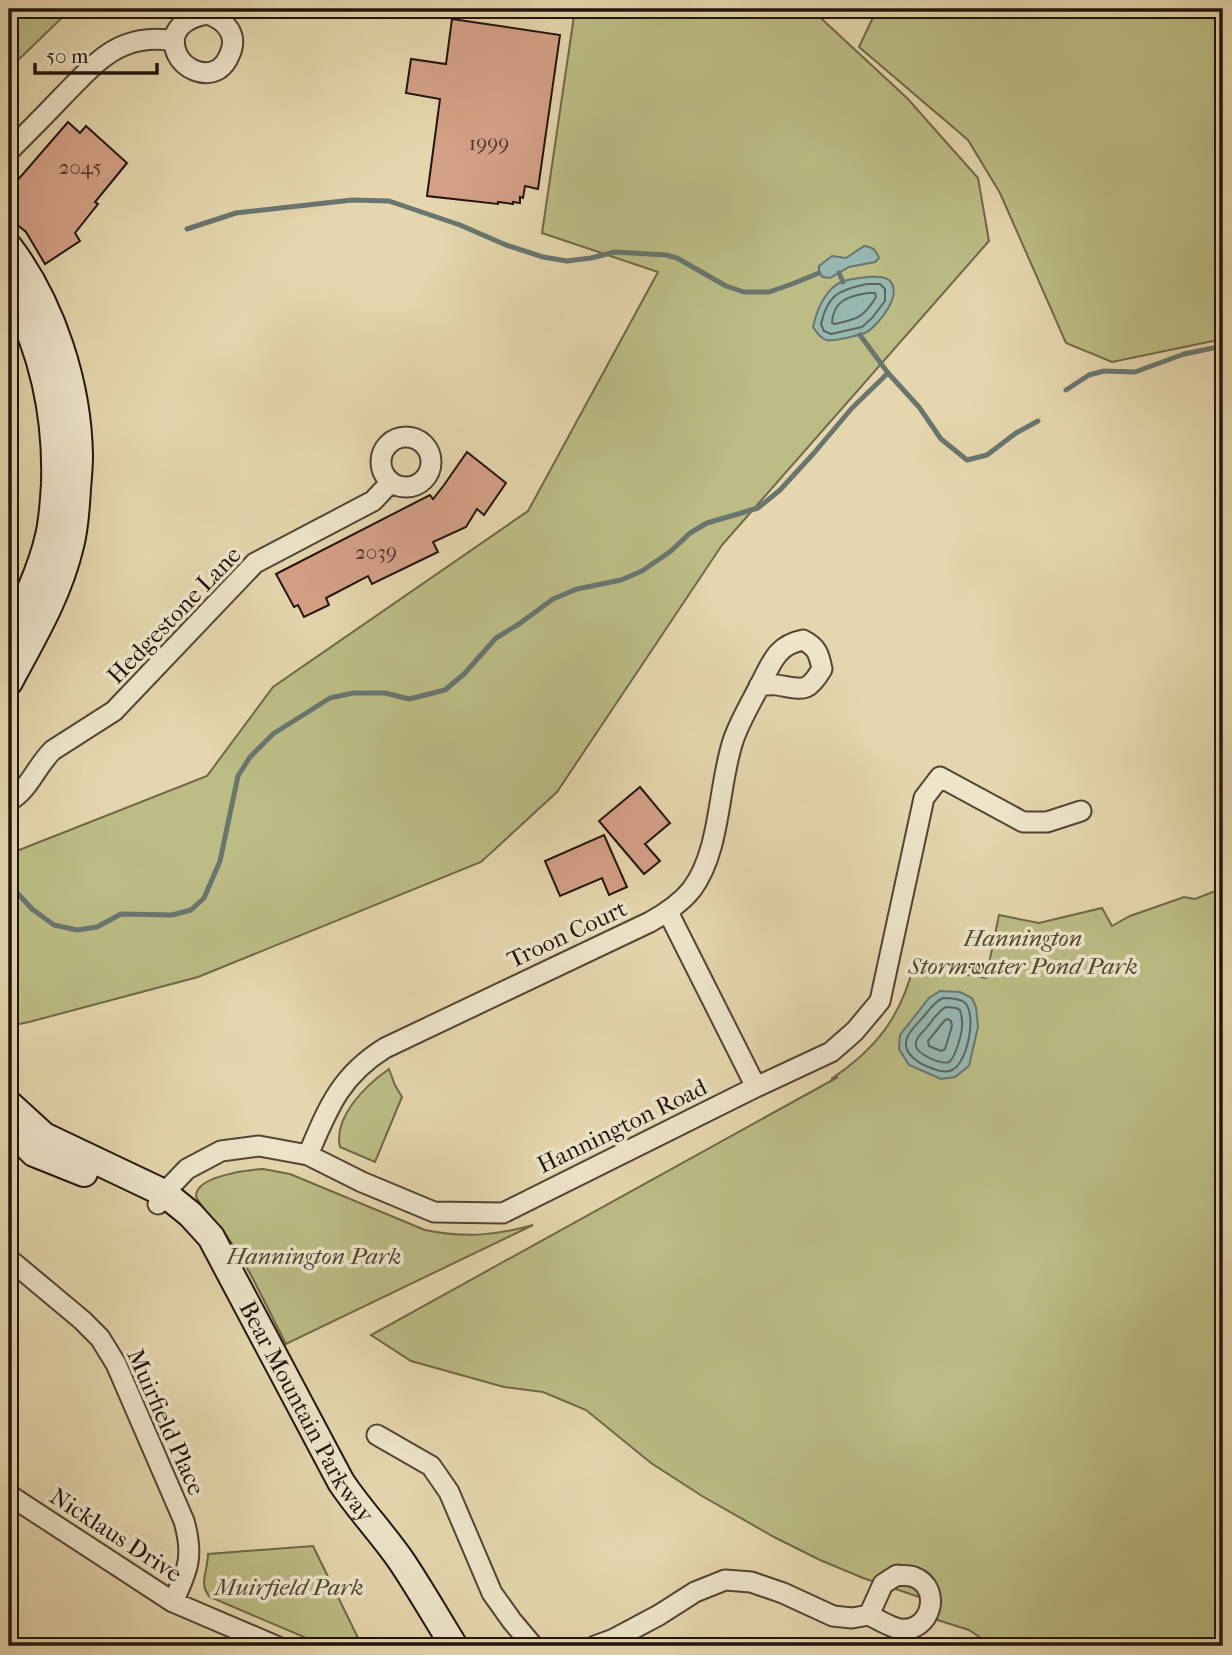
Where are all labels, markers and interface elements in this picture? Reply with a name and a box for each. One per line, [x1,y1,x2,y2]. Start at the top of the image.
scale bar [35,32,158,76]
text: 50 m [46,44,89,68]
house number: 1999 [469,131,509,155]
house number: 2045 [58,155,102,179]
street label: Hedgestone Lane [101,540,247,689]
house number: 2039 [355,540,397,564]
street label: Troon Court [503,894,632,974]
park label: Hannington Stormwater Pond Park [907,924,1138,980]
street label: Hannington Road [533,1072,712,1179]
park label: Hannington Park [226,1242,401,1270]
street label: Bear Mountain Parkway [233,1296,381,1529]
street label: Muirfield Place [121,1345,211,1500]
street label: Nicklaus Drive [45,1482,187,1588]
park label: Muirfield Park [212,1573,364,1601]

